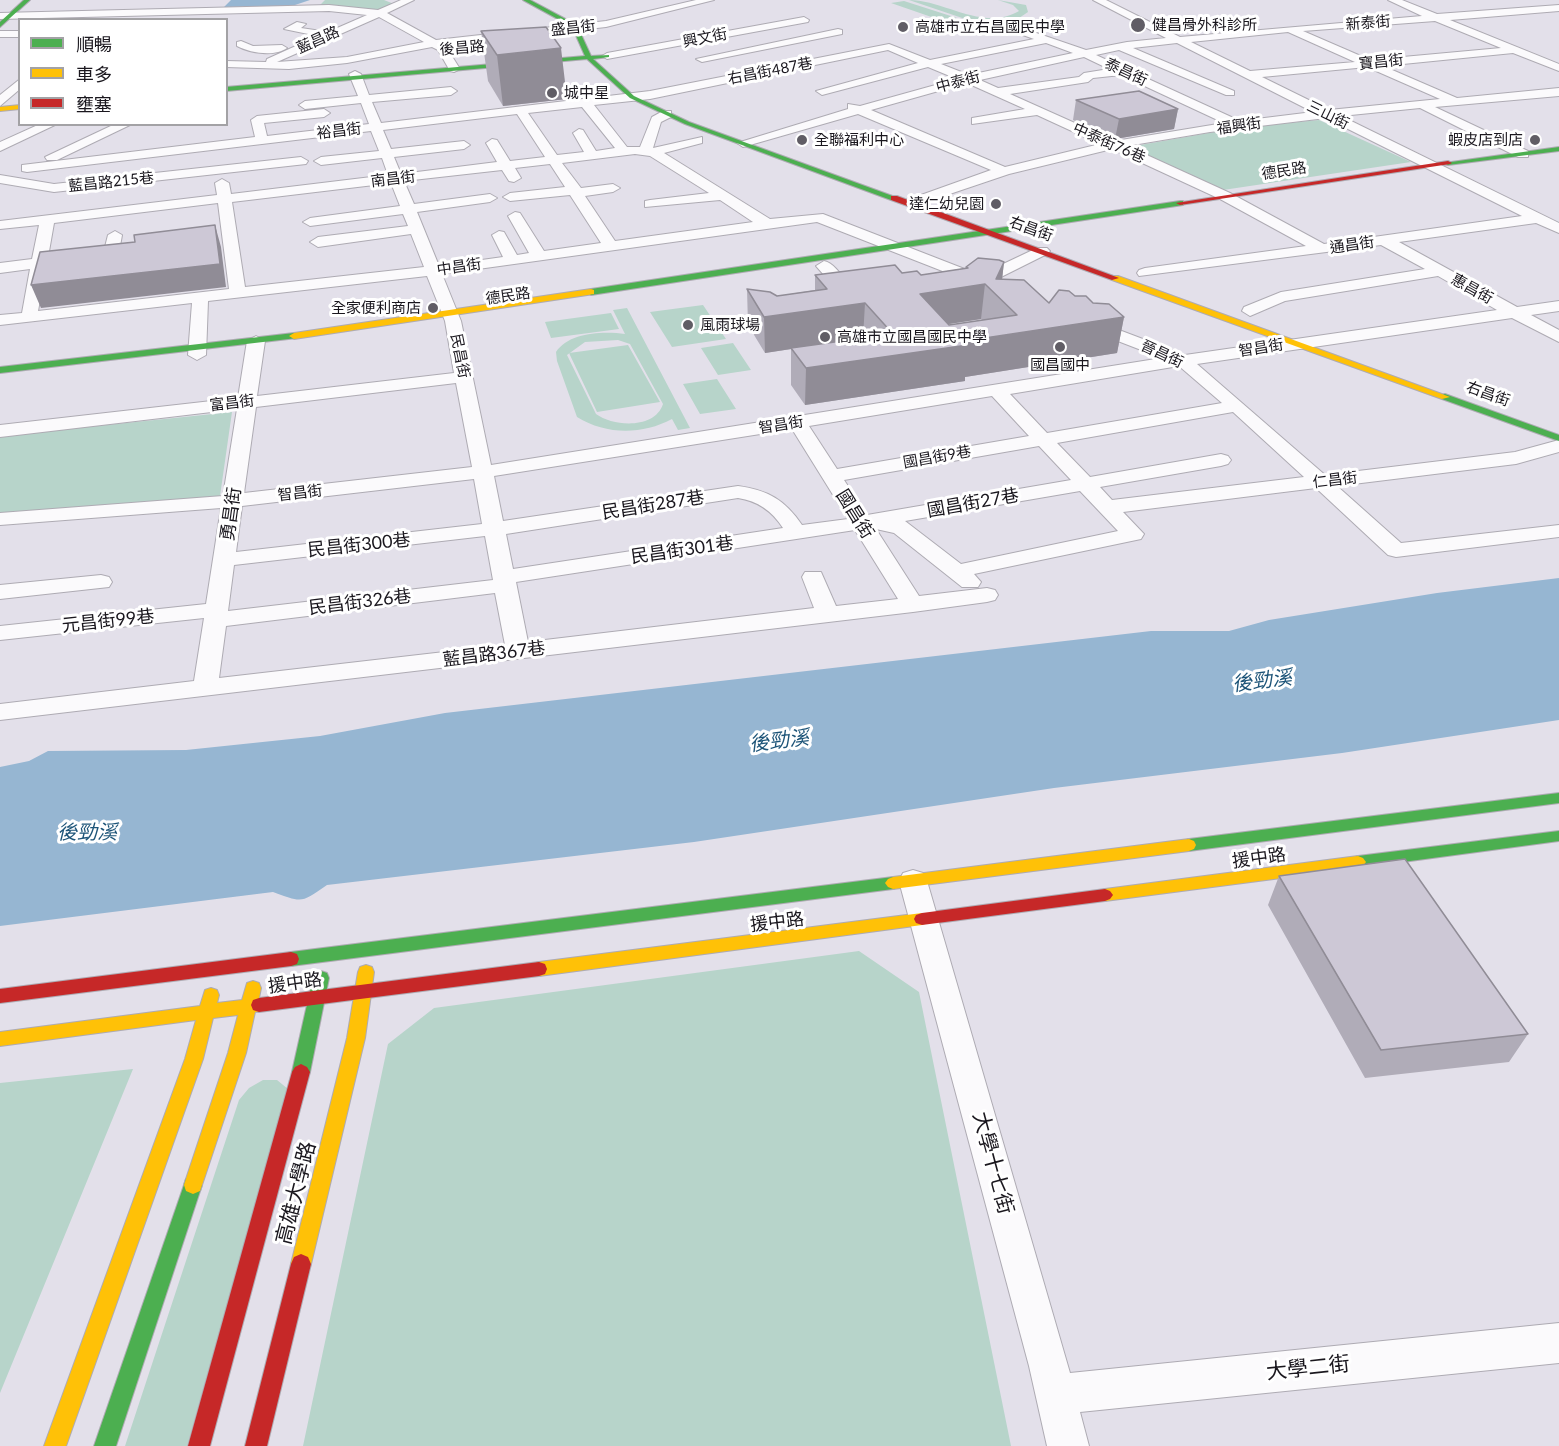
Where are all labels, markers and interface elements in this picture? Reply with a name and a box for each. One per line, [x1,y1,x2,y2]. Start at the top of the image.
street label: 新泰街 [1345,12,1391,34]
marker: 健昌骨外科診所 [1129,16,1147,34]
place label: 健昌骨外科診所 [1152,16,1257,34]
street label: 盛昌街 [550,17,596,39]
legend [18,18,228,126]
place label: 高雄市立右昌國民中學 [915,18,1065,36]
marker: 高雄市立右昌國民中學 [896,20,910,34]
street label: 藍昌路 [294,23,342,57]
street label: 興文街 [681,25,729,51]
text: 順暢 [76,33,112,55]
street label: 後昌路 [439,37,485,59]
street label: 寶昌街 [1358,51,1404,73]
street label: 右昌街487巷 [726,54,814,88]
street label: 泰昌街 [1102,54,1150,90]
text: 車多 [76,63,112,85]
street label: 中泰街 [934,67,982,97]
place label: 城中星 [564,84,609,102]
marker: 城中星 [545,86,559,100]
text: 壅塞 [76,93,112,115]
street label: 三山街 [1304,97,1352,133]
street label: 福興街 [1215,114,1263,138]
street label: 裕昌街 [316,119,362,143]
street label: 中泰街76巷 [1070,119,1148,167]
place label: 全聯福利中心 [814,131,904,149]
place label: 蝦皮店到店 [1448,131,1523,149]
marker: 全聯福利中心 [795,133,809,147]
marker: 蝦皮店到店 [1528,133,1542,147]
street label: 德民路 [1260,159,1308,183]
street label: 南昌街 [370,167,416,191]
street label: 藍昌路215巷 [67,169,155,195]
place label: 達仁幼兒園 [909,195,984,213]
marker: 達仁幼兒園 [989,197,1003,211]
street label: 右昌街 [1007,213,1055,245]
street label: 通昌街 [1328,233,1376,257]
street label: 中昌街 [435,255,483,279]
street label: 惠昌街 [1448,270,1496,308]
street label: 德民路 [484,284,532,308]
place label: 全家便利商店 [331,299,421,317]
marker: 全家便利商店 [426,301,440,315]
place label: 風雨球場 [700,316,760,334]
marker: 風雨球場 [681,318,695,332]
place label: 高雄市立國昌國民中學 [837,328,987,346]
marker: 高雄市立國昌國民中學 [818,330,832,344]
street label: 民昌街 [447,332,473,380]
street label: 晉昌街 [1138,336,1186,372]
street label: 智昌街 [1237,336,1285,360]
marker: 國昌國中 [1053,340,1067,354]
place label: 國昌國中 [1030,356,1090,374]
street label: 右昌街 [1464,378,1512,410]
street label: 富昌街 [209,391,255,415]
street label: 智昌街 [757,413,805,437]
street label: 國昌街9巷 [902,442,972,472]
street label: 仁昌街 [1312,468,1358,492]
street label: 智昌街 [277,481,323,505]
street label: 國昌街27巷 [925,484,1021,522]
street label: 國昌街 [832,485,878,543]
street label: 勇昌街 [217,486,245,542]
street label: 民昌街287巷 [600,486,706,524]
street label: 民昌街300巷 [306,529,412,561]
street label: 民昌街301巷 [629,532,735,568]
street label: 民昌街326巷 [307,585,413,619]
street label: 元昌街99巷 [61,605,155,637]
street label: 藍昌路367巷 [441,637,547,671]
water label: 後勁溪 [1231,665,1293,697]
water label: 後勁溪 [748,725,810,757]
water label: 後勁溪 [57,821,117,845]
street label: 援中路 [1231,844,1287,872]
street label: 援中路 [749,908,805,936]
street label: 援中路 [267,969,323,997]
street label: 大學十七街 [967,1109,1019,1217]
street label: 高雄大學路 [271,1139,321,1247]
street label: 大學二街 [1265,1351,1351,1385]

